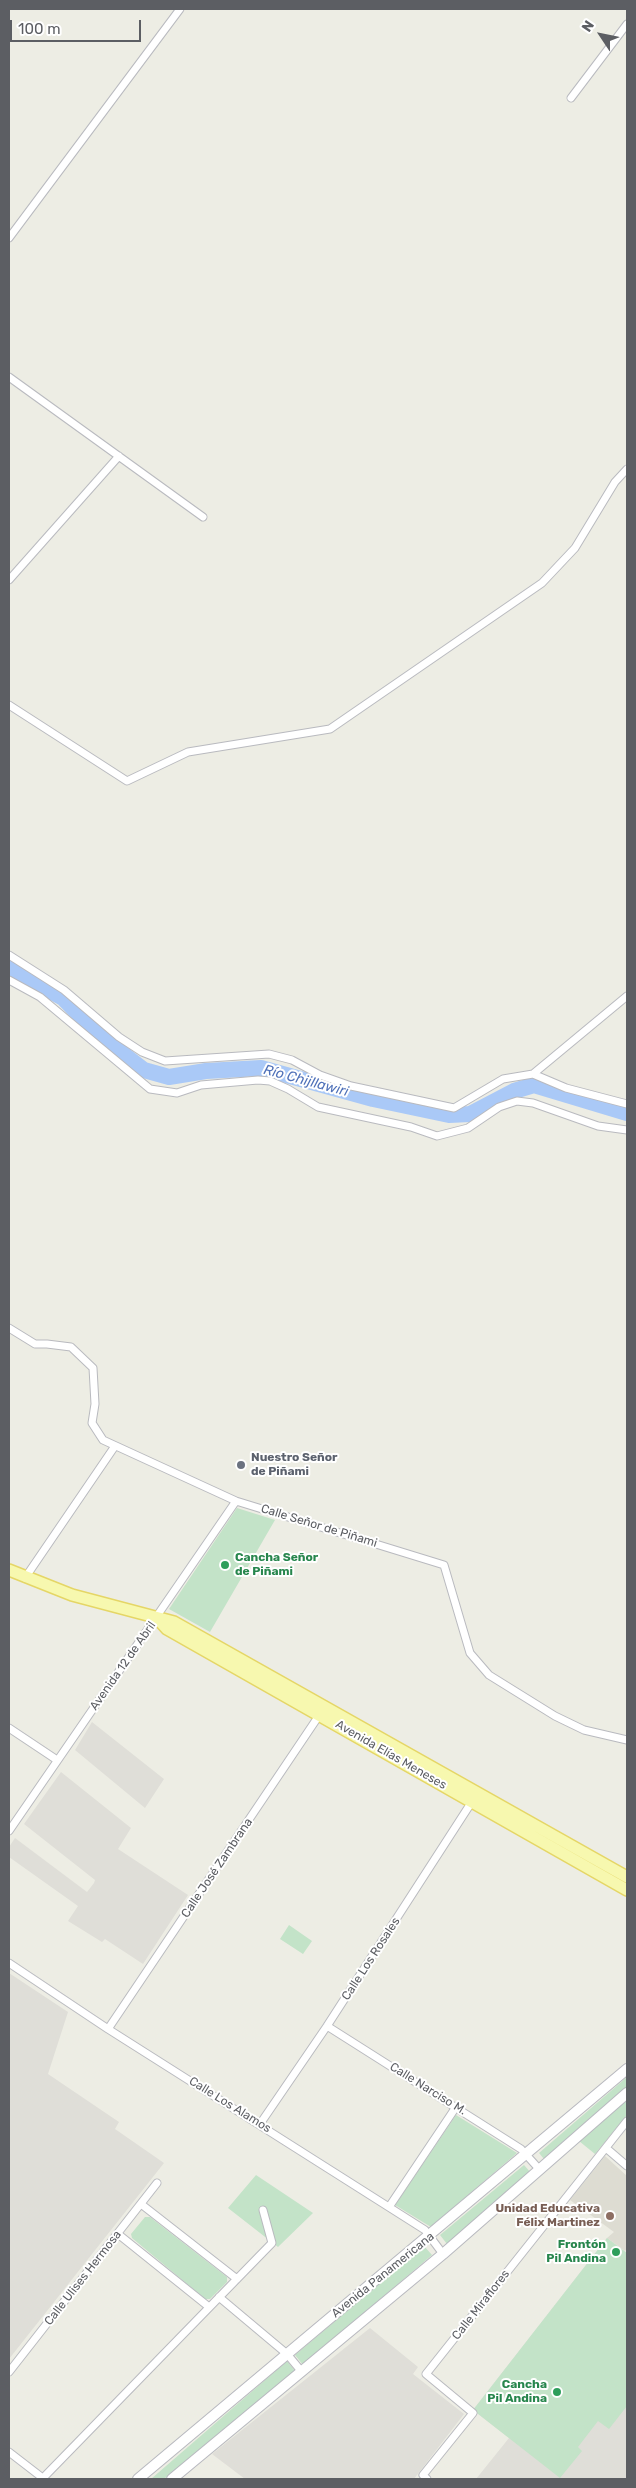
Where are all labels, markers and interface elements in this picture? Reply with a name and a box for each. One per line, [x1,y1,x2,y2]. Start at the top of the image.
scale bar [12,10,144,42]
north arrow [576,10,626,60]
text: N [578,17,598,35]
text: 100 m [18,20,60,38]
water label: Río Chijllawiri [262,1062,350,1100]
place label: Nuestro Señor de Piñami [251,1451,338,1479]
marker: Nuestro Señor de Piñami [235,1459,247,1471]
street label: Calle Señor de Piñami [259,1501,379,1551]
place label: Cancha Señor de Piñami [235,1551,318,1579]
marker: Cancha Señor de Piñami [219,1559,231,1571]
street label: Avenida 12 de Abril [87,1619,159,1713]
street label: Avenida Elías Meneses [333,1717,449,1793]
street label: Calle José Zambrana [178,1815,256,1921]
street label: Calle Los Rosales [339,1915,403,2003]
street label: Calle Narciso M. [387,2060,469,2118]
street label: Calle Los Alamos [186,2074,274,2136]
place label: Unidad Educativa Félix Martinez [495,2202,600,2230]
marker: Unidad Educativa Félix Martinez [604,2210,616,2222]
street label: Calle Ulises Hermosa [41,2228,125,2328]
street label: Avenida Panamericana [329,2229,437,2321]
place label: Frontón Pil Andina [546,2238,606,2266]
marker: Frontón Pil Andina [610,2246,622,2258]
street label: Calle Miraflores [449,2267,513,2343]
place label: Cancha Pil Andina [487,2378,547,2406]
marker: Cancha Pil Andina [551,2386,563,2398]

